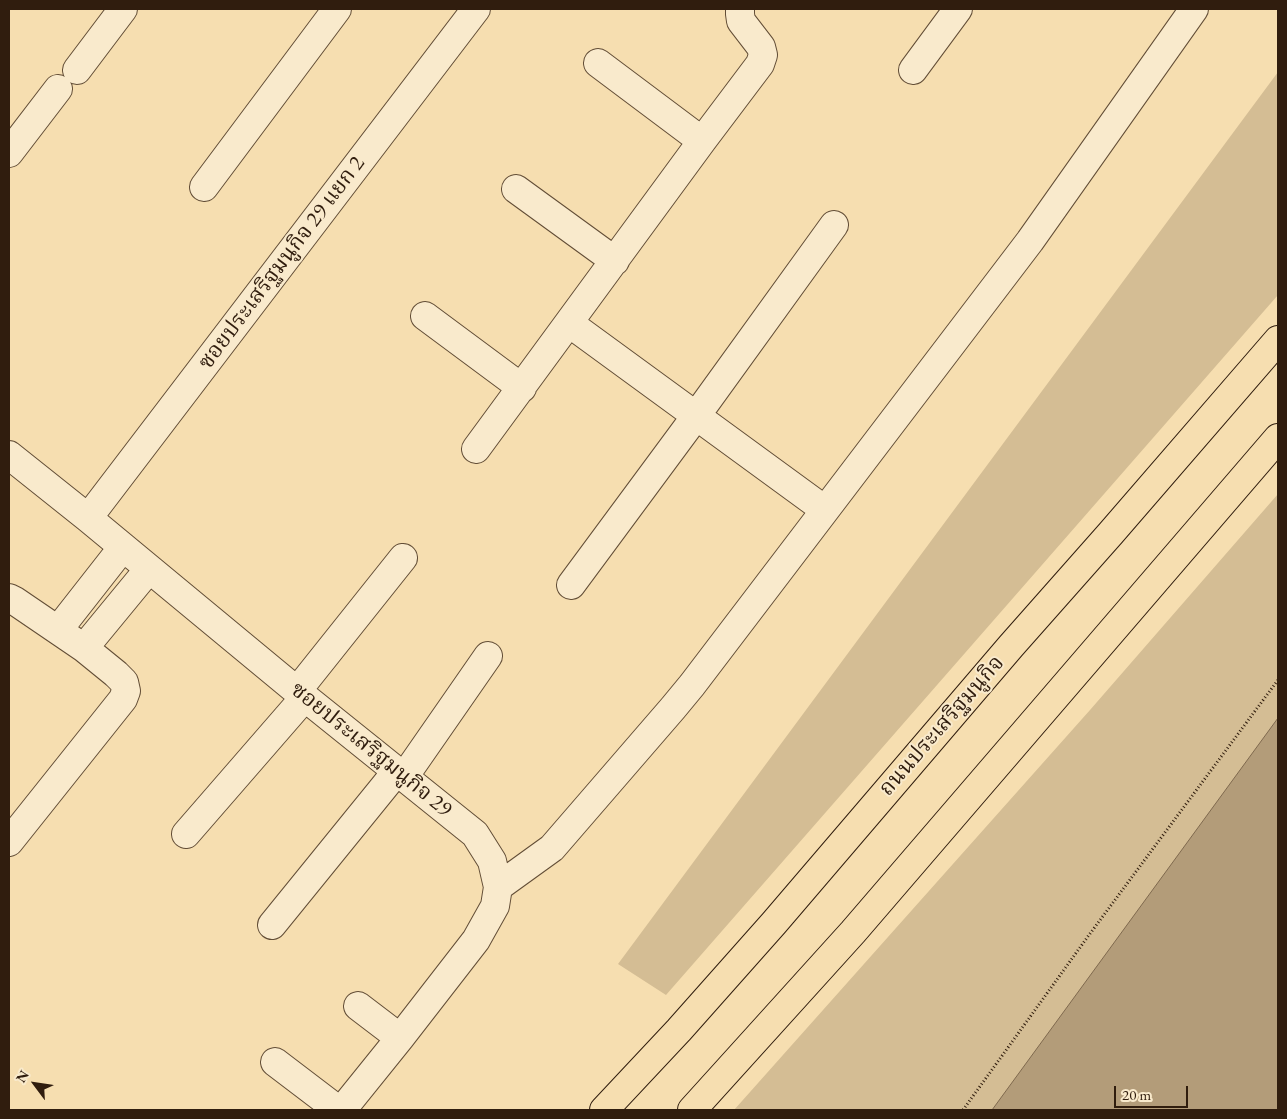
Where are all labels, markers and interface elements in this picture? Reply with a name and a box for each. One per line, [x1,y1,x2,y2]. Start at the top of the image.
street label: ซอยประเสริฐมนูกิจ 29 แยก 2 [193,151,371,375]
street label: ถนนประเสริฐมนูกิจ [874,650,1010,802]
street label: ซอยประเสริฐมนูกิจ 29 [285,677,457,823]
north arrow [10,1059,60,1109]
text: N [12,1067,33,1086]
scale bar [1117,1076,1191,1108]
text: 20 m [1122,1085,1151,1104]

